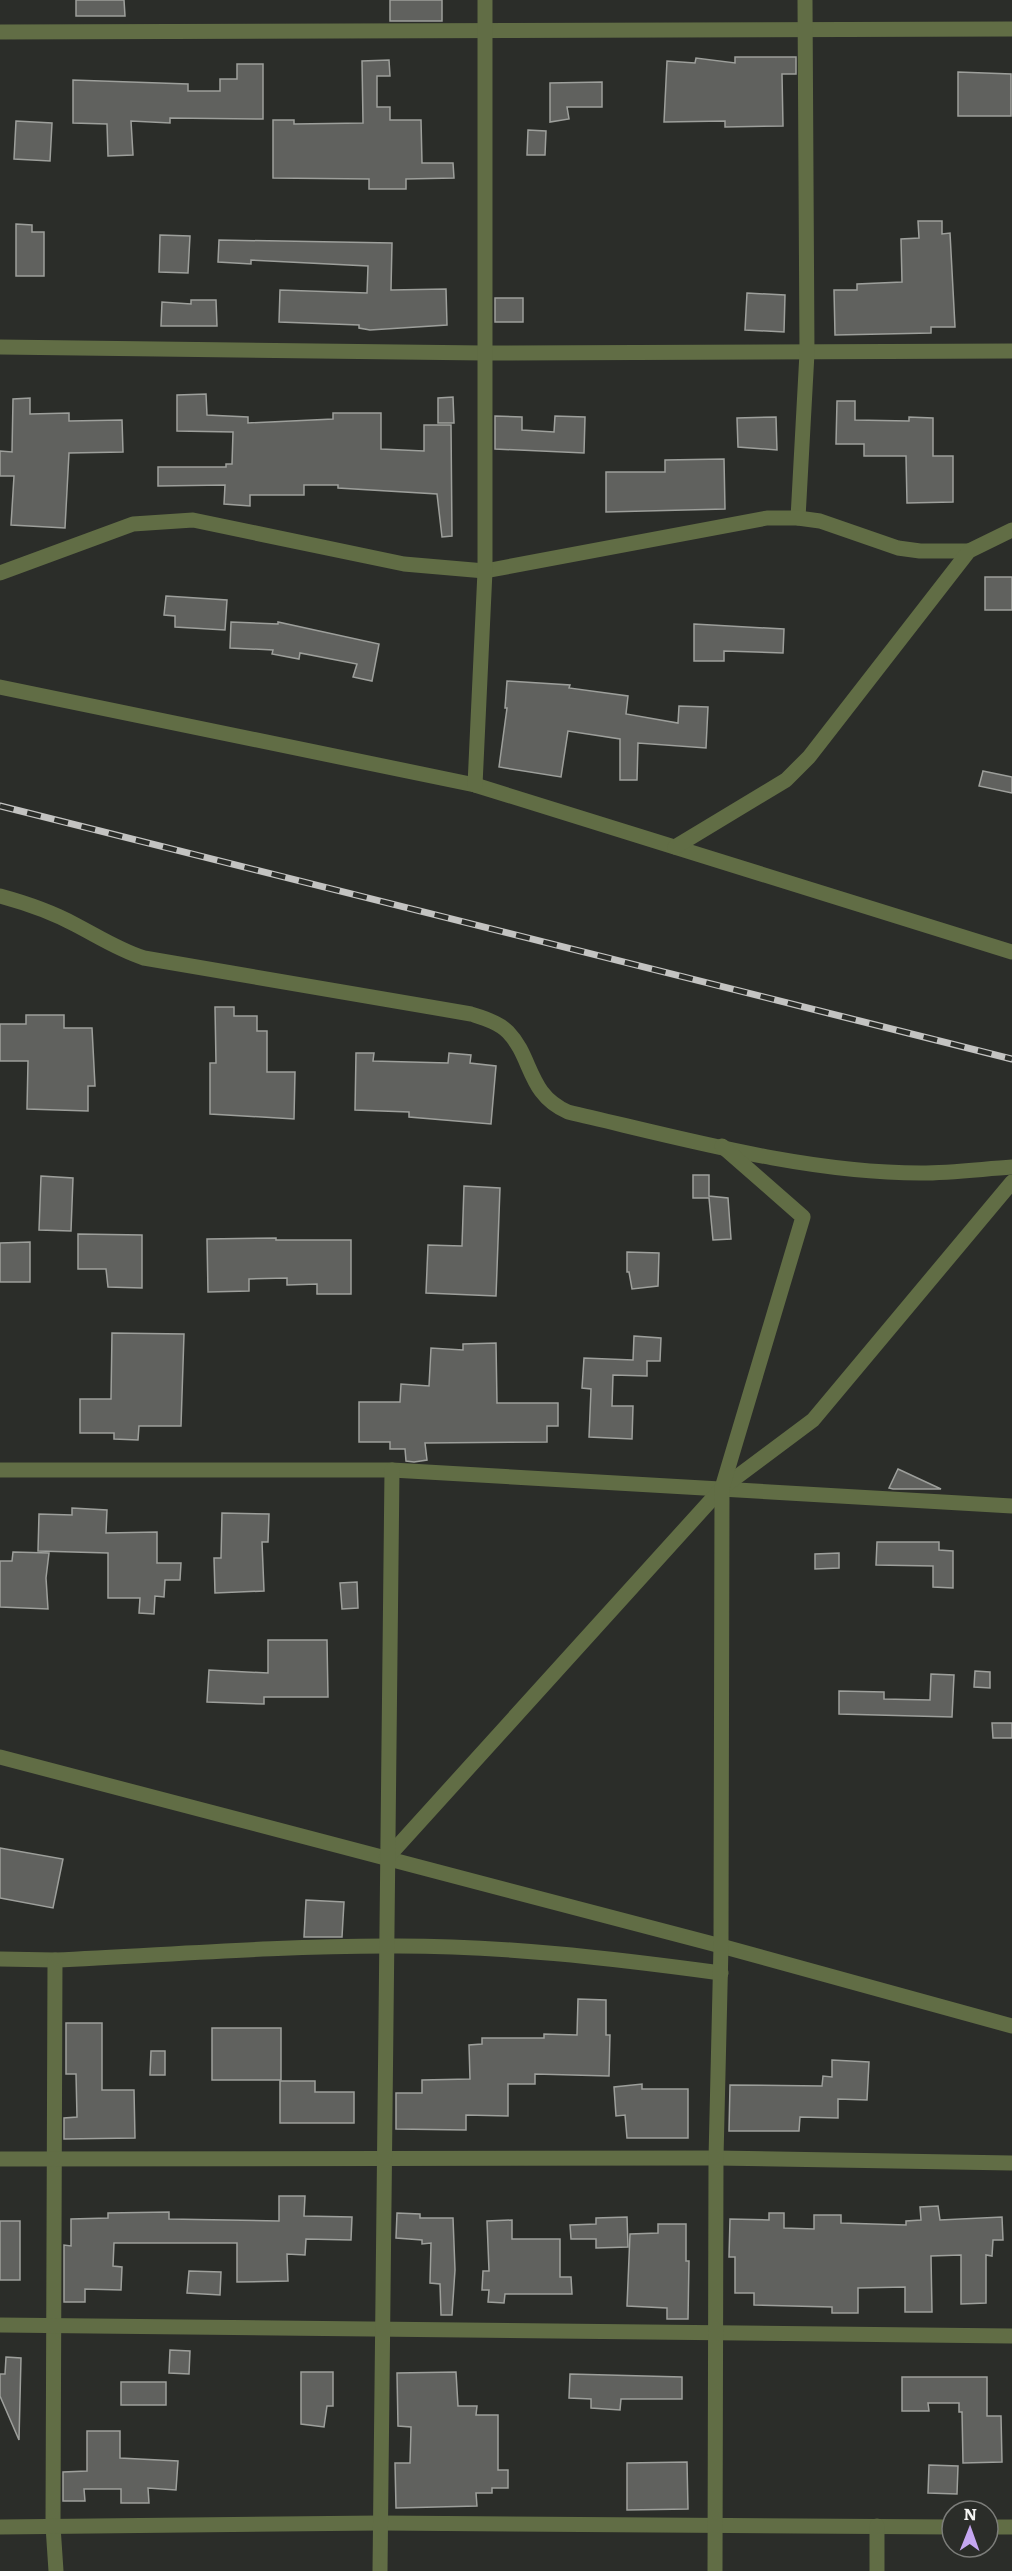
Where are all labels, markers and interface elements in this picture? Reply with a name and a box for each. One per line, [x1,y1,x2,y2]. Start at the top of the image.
north arrow [940,2499,1000,2559]
text: N [963,2501,977,2525]

